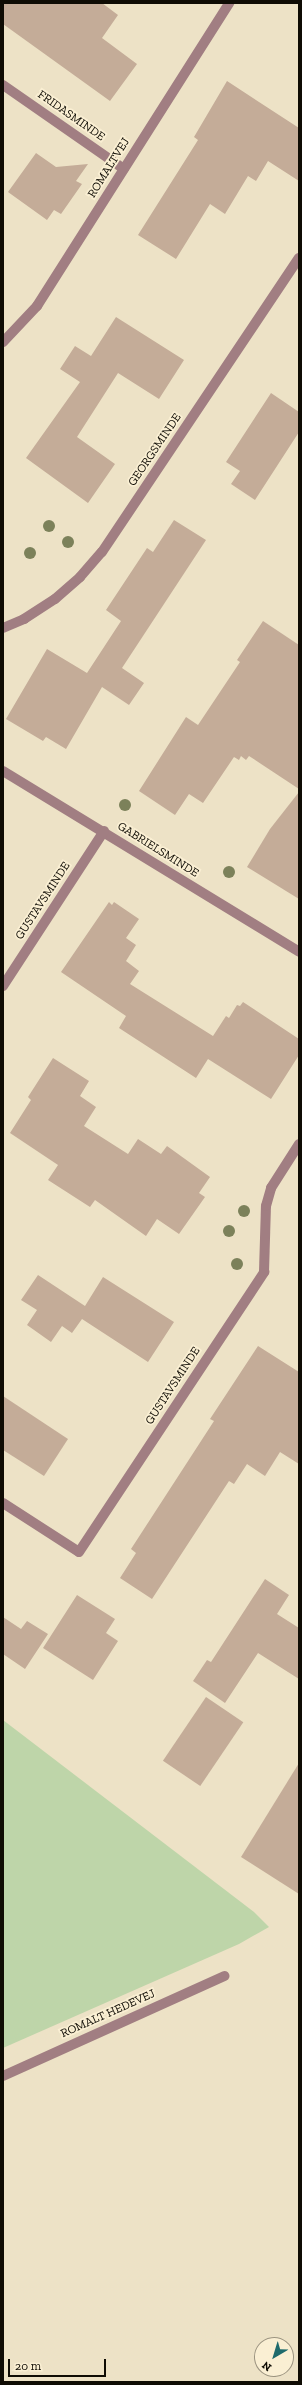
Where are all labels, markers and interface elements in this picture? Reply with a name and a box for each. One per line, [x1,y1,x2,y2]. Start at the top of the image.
street label: FRIDASMINDE [35,87,107,145]
street label: ROMALTVEJ [85,135,133,201]
street label: GEORGSMINDE [125,411,185,489]
street label: GABRIELSMINDE [115,819,201,881]
street label: GUSTAVSMINDE [13,859,73,943]
street label: GUSTAVSMINDE [143,1344,203,1428]
street label: ROMALT HEDEVEJ [58,1987,158,2041]
north arrow [254,2337,294,2377]
scale bar [10,2351,108,2377]
text: N [260,2358,274,2374]
text: 20 m [15,2359,41,2373]

